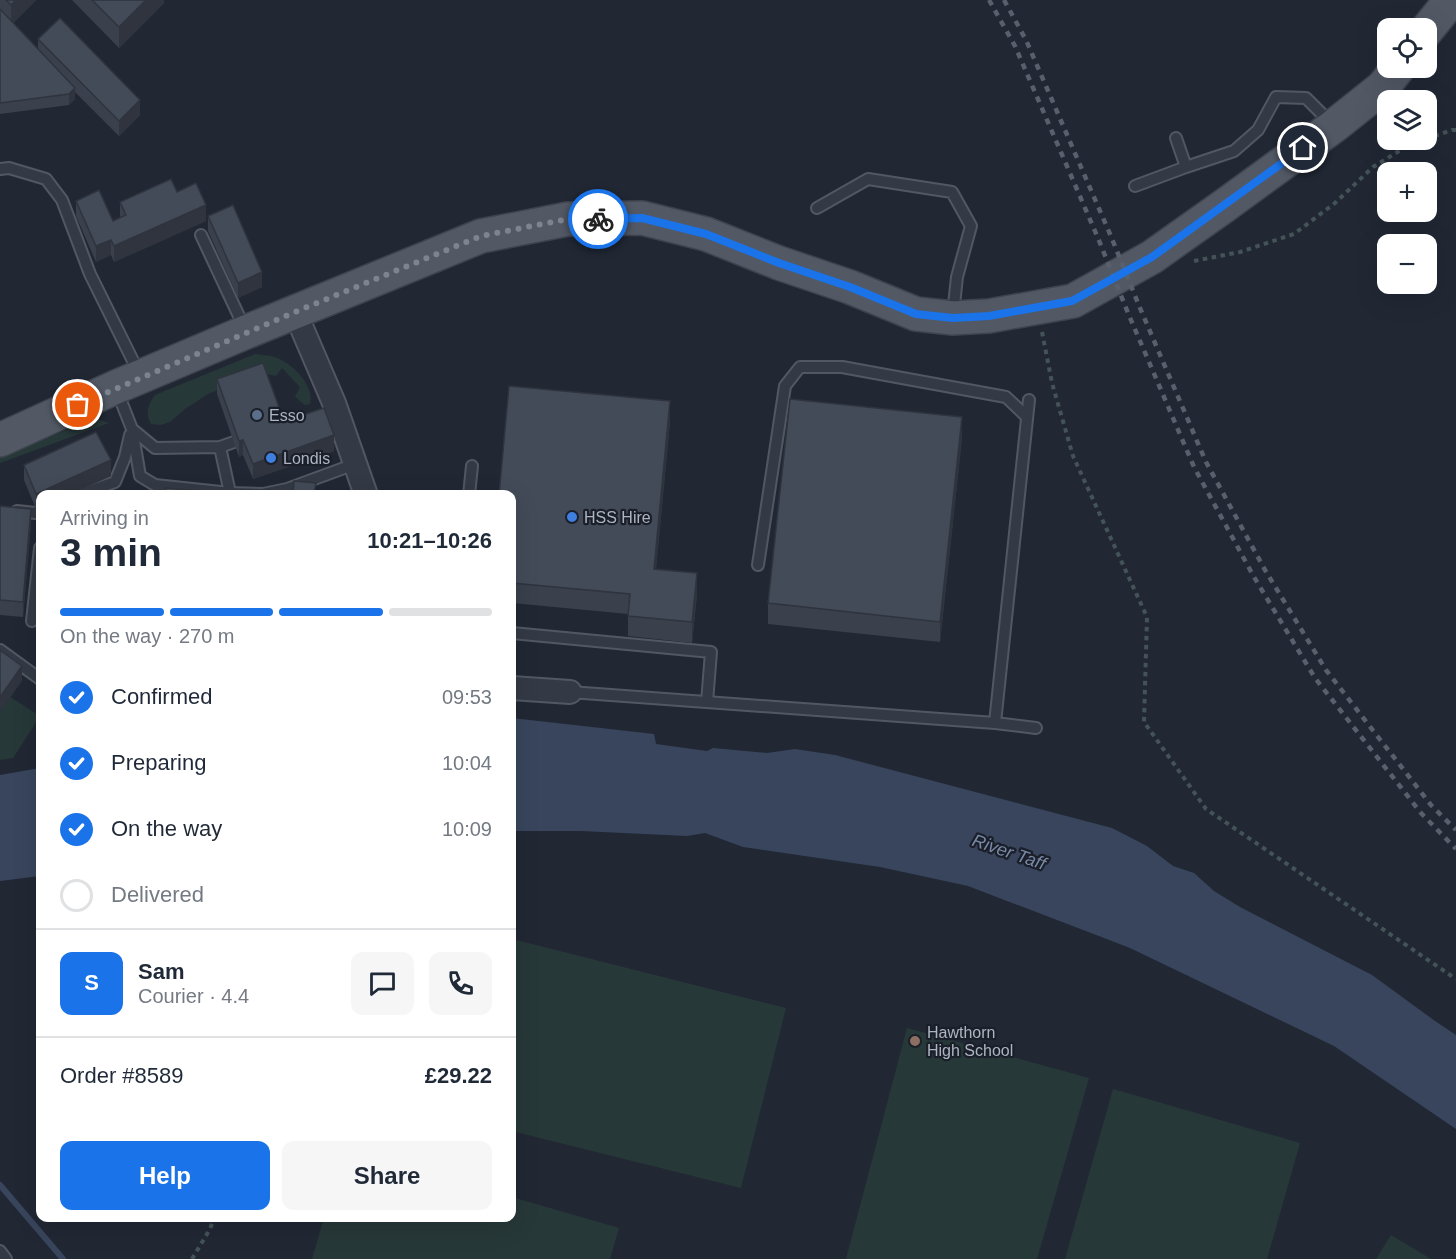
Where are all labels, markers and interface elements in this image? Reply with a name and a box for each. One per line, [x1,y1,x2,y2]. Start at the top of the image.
map controls [1377,18,1437,294]
button: locate [1377,18,1437,78]
button: layers [1377,90,1437,150]
pin [1277,122,1328,173]
icon: home [1286,131,1319,164]
button: + [1377,162,1437,222]
courier [568,189,628,249]
icon: bike [582,203,615,236]
button: − [1377,234,1437,294]
pin [52,379,103,430]
icon: bag [61,388,94,421]
place label: Esso [269,407,305,424]
marker: Esso [250,408,264,422]
place label: Londis [283,450,330,467]
marker: Londis [264,451,278,465]
text: Arriving in [60,507,149,529]
place label: HSS Hire [584,509,651,526]
marker: HSS Hire [565,510,579,524]
text: 10:21–10:26 [367,528,492,553]
text: 3 min [60,531,162,574]
text: On the way · 270 m [60,625,235,647]
icon: check [60,681,93,714]
text: Confirmed [111,684,212,709]
text: 09:53 [442,686,492,708]
icon: check [60,747,93,780]
text: Preparing [111,750,206,775]
text: 10:04 [442,752,492,774]
icon: check [60,813,93,846]
text: On the way [111,816,222,841]
text: 10:09 [442,818,492,840]
water label: River Taff [970,830,1050,875]
text: Delivered [111,882,204,907]
button: chat [351,952,414,1015]
button: phone [429,952,492,1015]
text: Sam [138,959,184,984]
text: S [84,970,99,995]
text: Courier · 4.4 [138,985,249,1007]
place label: Hawthorn High School [927,1024,1013,1059]
marker: Hawthorn High School [908,1034,922,1048]
text: Order #8589 [60,1063,184,1088]
text: £29.22 [425,1063,492,1088]
button: Help [60,1141,270,1210]
button: Share [282,1141,492,1210]

